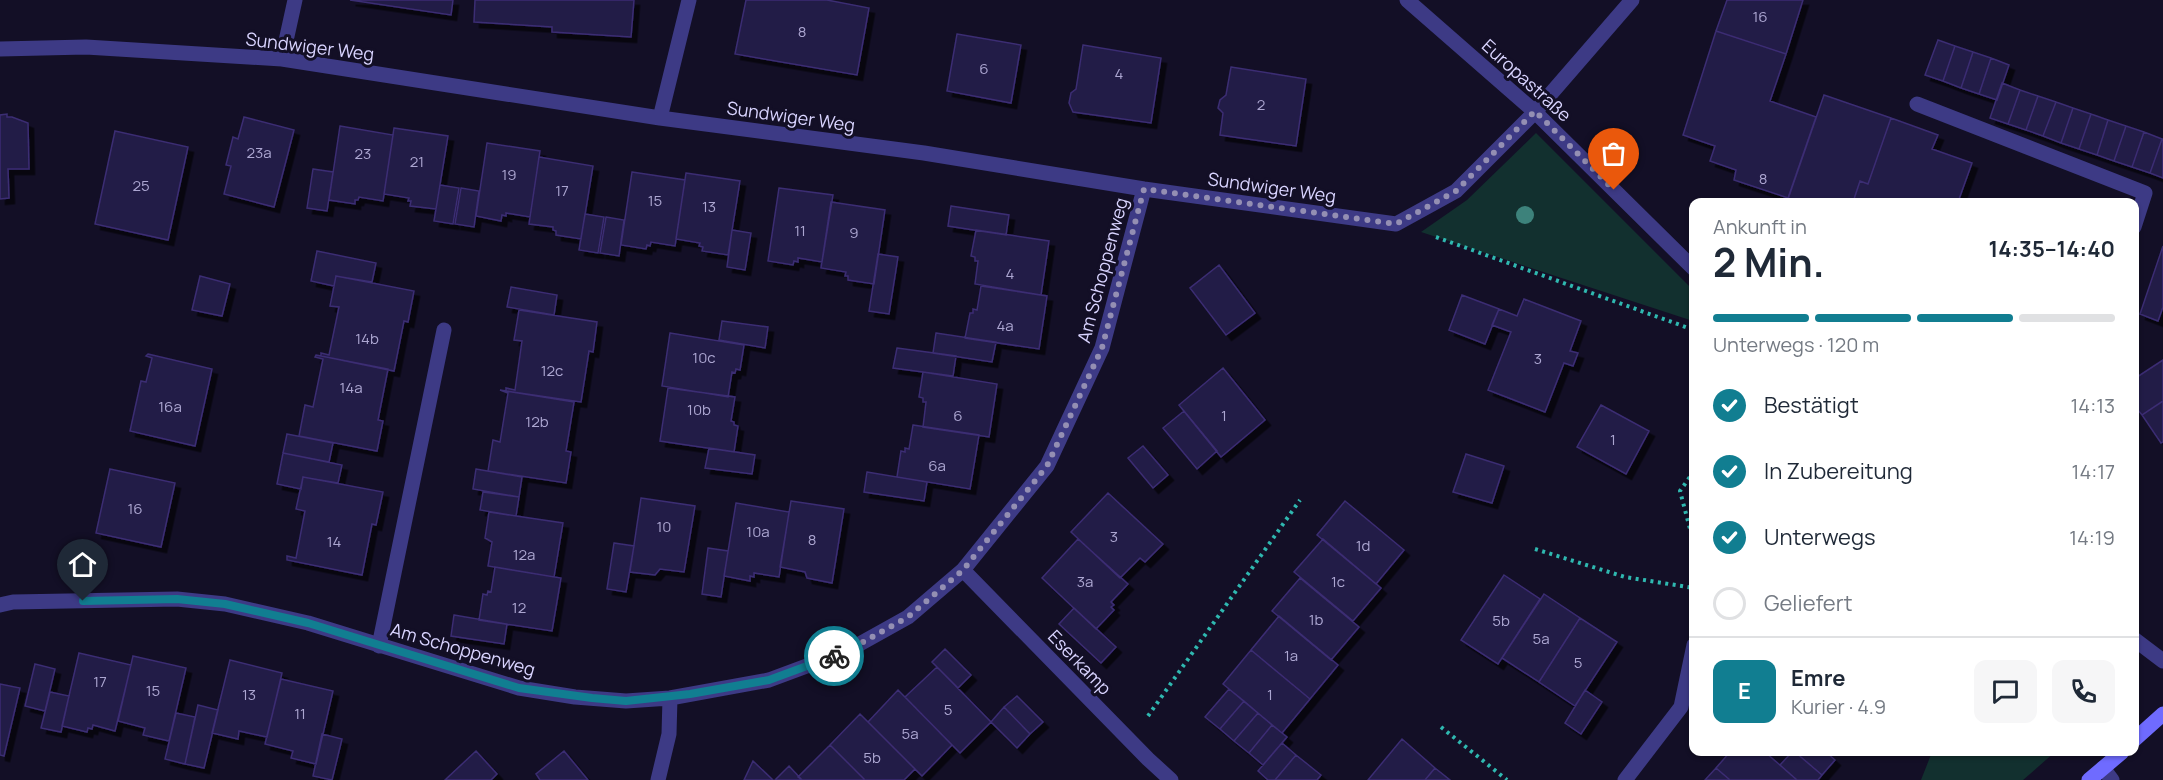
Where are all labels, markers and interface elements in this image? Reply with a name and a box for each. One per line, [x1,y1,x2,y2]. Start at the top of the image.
house number: 16 [1752,6,1768,27]
house number: 8 [798,21,806,42]
street label: Sundwiger Weg [244,26,376,66]
street label: Europastraße [1477,33,1577,127]
house number: 6 [979,58,989,79]
house number: 4 [1115,63,1124,84]
house number: 2 [1257,94,1265,115]
street label: Sundwiger Weg [725,95,857,137]
pin [1588,128,1639,190]
icon: bag [1597,137,1630,170]
house number: 23a [246,142,272,163]
house number: 23 [355,143,371,164]
house number: 21 [410,151,424,172]
house number: 19 [501,164,517,185]
street label: Sundwiger Weg [1206,166,1338,208]
house number: 8 [1759,168,1767,189]
house number: 25 [132,175,150,196]
house number: 17 [555,180,569,201]
house number: 15 [648,190,662,211]
street label: Am Schoppenweg [1071,195,1133,345]
house number: 13 [702,196,716,217]
text: Ankunft in [1713,213,1807,240]
house number: 11 [794,220,806,241]
house number: 9 [849,222,859,243]
text: 14:35–14:40 [1989,234,2115,264]
text: 2 Min. [1713,235,1825,289]
house number: 4 [1006,263,1015,284]
house number: 4a [996,315,1014,336]
house number: 14b [355,328,379,349]
text: Unterwegs · 120 m [1713,331,1879,358]
house number: 10c [692,347,716,368]
house number: 3 [1534,348,1542,369]
house number: 12c [541,360,563,381]
house number: 14a [339,377,363,398]
icon: check [1713,389,1746,422]
text: Bestätigt [1764,390,1859,420]
text: 14:13 [2071,392,2115,419]
house number: 16a [158,396,182,417]
house number: 10b [687,399,711,420]
house number: 6 [953,405,963,426]
house number: 1 [1221,405,1227,426]
house number: 12b [525,411,549,432]
house number: 1 [1610,429,1616,450]
house number: 6a [928,455,946,476]
icon: check [1713,455,1746,488]
text: In Zubereitung [1764,456,1913,486]
text: 14:17 [2072,458,2115,485]
house number: 16 [127,498,143,519]
house number: 10 [657,516,672,537]
house number: 10a [746,521,770,542]
icon: check [1713,521,1746,554]
text: Unterwegs [1764,522,1876,552]
text: 14:19 [2069,524,2115,551]
house number: 3 [1110,526,1118,547]
house number: 8 [808,529,816,550]
house number: 14 [327,531,341,552]
house number: 1d [1356,535,1370,556]
pin [57,539,108,601]
house number: 12a [513,544,535,565]
icon: home [66,548,99,581]
house number: 3a [1077,571,1093,592]
house number: 1c [1331,571,1345,592]
text: Geliefert [1764,588,1852,618]
house number: 12 [512,597,526,618]
house number: 1b [1309,609,1323,630]
house number: 5b [1492,610,1510,631]
street label: Am Schoppenweg [388,617,538,681]
street label: Eserkamp [1043,624,1117,700]
courier [804,626,864,686]
house number: 5a [1533,628,1550,649]
icon: bike [818,640,851,673]
house number: 1a [1284,645,1298,666]
house number: 5 [1574,652,1582,673]
button: chat [1974,660,2037,723]
button: phone [2052,660,2115,723]
text: Emre [1791,663,1845,693]
house number: 17 [93,671,107,692]
text: E [1738,676,1751,706]
house number: 15 [146,680,160,701]
house number: 13 [242,684,256,705]
house number: 1 [1267,684,1273,705]
text: Kurier · 4.9 [1791,693,1886,720]
house number: 5 [944,699,952,720]
house number: 11 [294,703,306,724]
house number: 5a [902,723,919,744]
house number: 5b [863,747,881,768]

